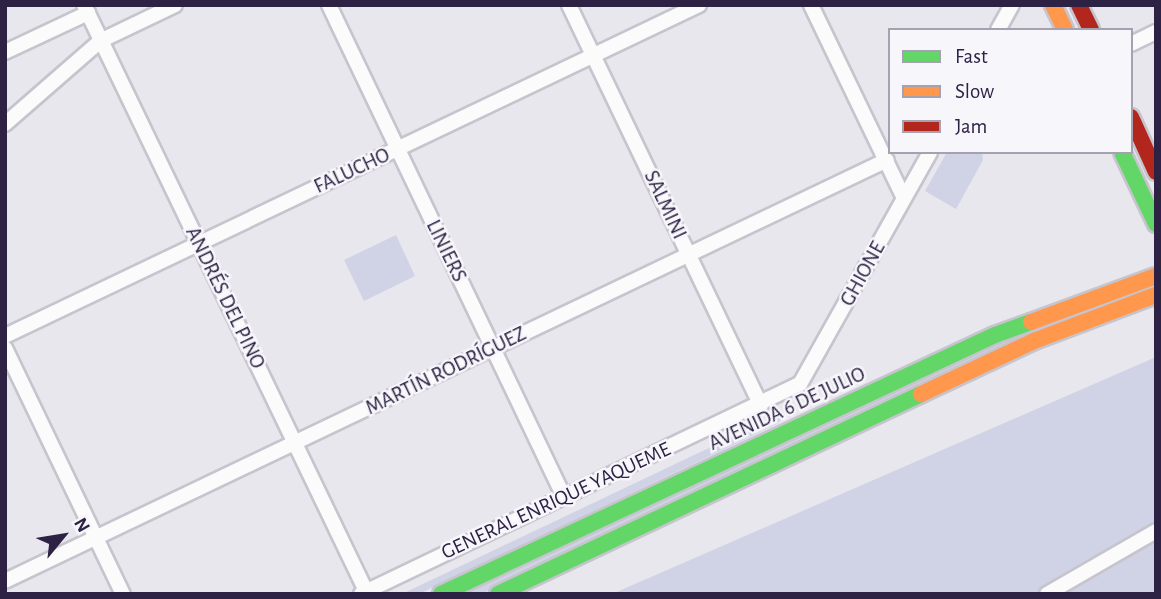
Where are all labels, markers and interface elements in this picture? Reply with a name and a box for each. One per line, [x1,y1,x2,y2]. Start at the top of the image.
legend [888,28,1133,154]
text: Fast [955,46,988,67]
text: Slow [955,81,994,102]
text: Jam [955,116,987,137]
street label: FALUCHO [310,142,394,200]
street label: SALMINI [638,167,692,243]
street label: LINIERS [420,216,472,286]
street label: ANDRÉS DEL PINO [180,223,270,373]
street label: GHIONE [835,237,891,311]
street label: MARTÍN RODRÍGUEZ [362,321,530,421]
street label: AVENIDA 6 DE JULIO [705,362,869,456]
street label: GENERAL ENRIQUE YAQUEME [437,437,675,565]
north arrow [28,501,98,571]
text: N [70,515,93,536]

